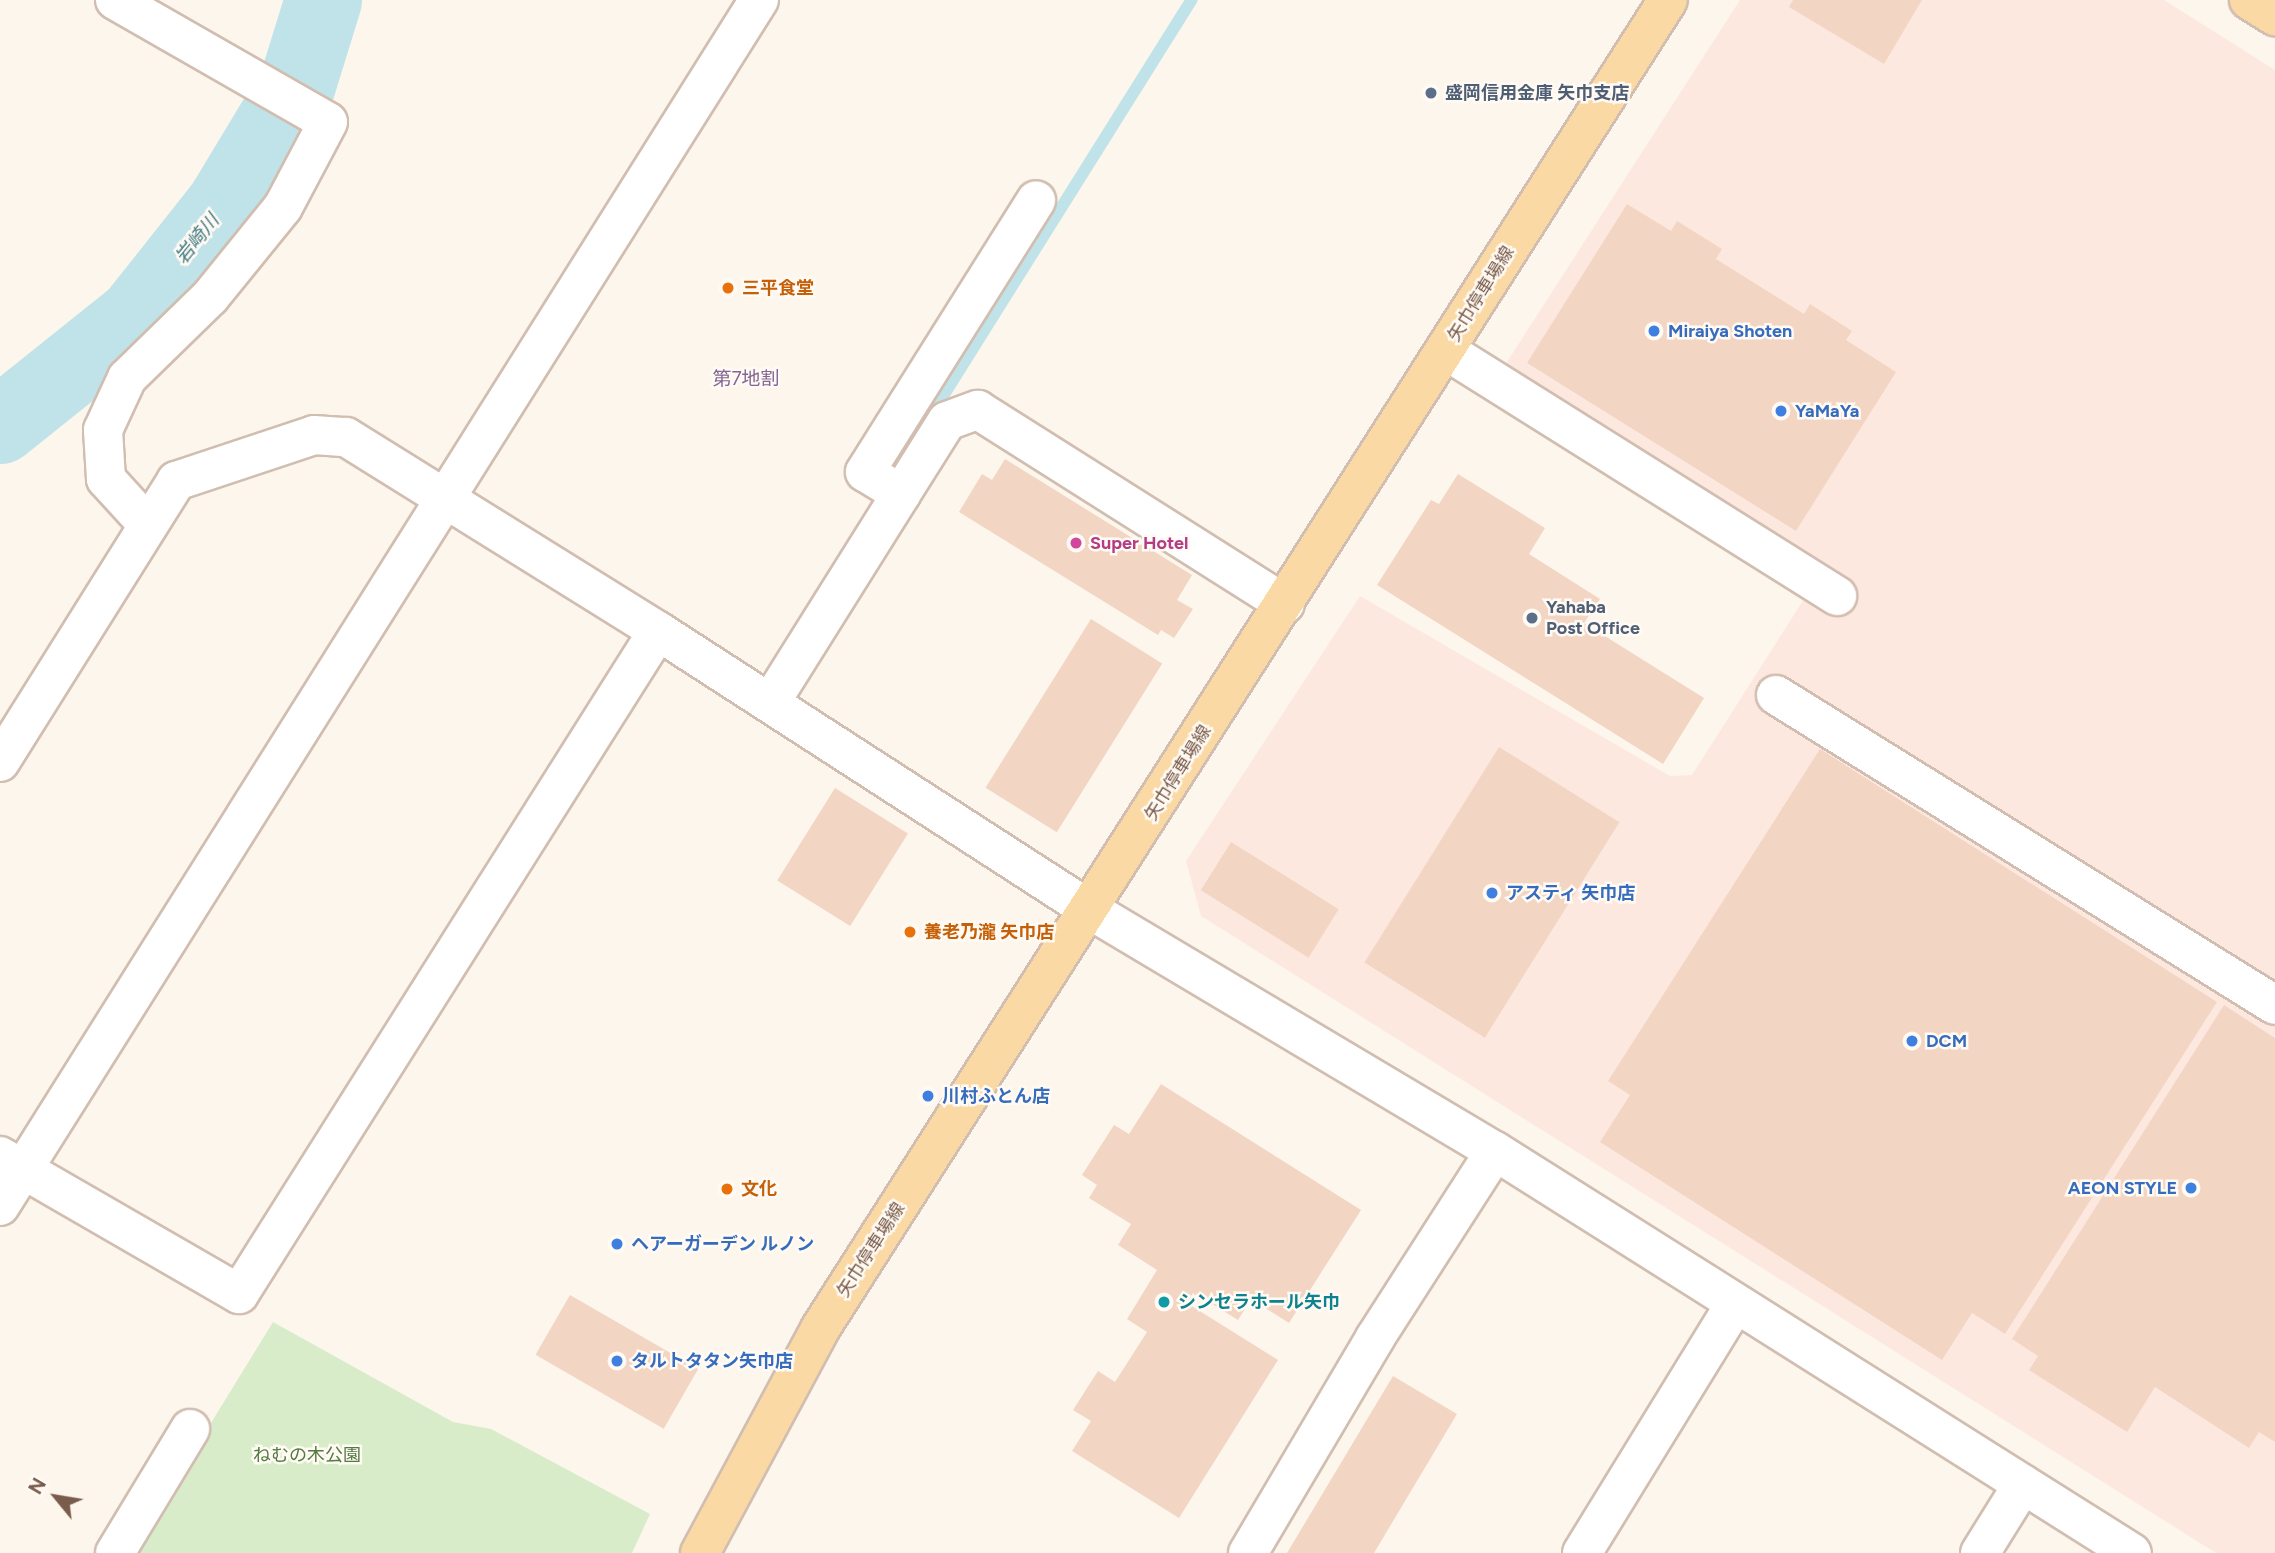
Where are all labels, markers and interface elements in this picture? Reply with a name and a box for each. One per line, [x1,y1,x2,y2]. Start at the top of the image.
place label: 盛岡信用金庫 矢巾支店 [1445,82,1629,104]
marker: 盛岡信用金庫 矢巾支店 [1423,85,1439,101]
water label: 岩崎川 [170,210,224,268]
street label: 矢巾停車場線 [1443,242,1519,346]
place label: 三平食堂 [742,277,814,299]
marker: 三平食堂 [720,280,736,296]
place label: Miraiya Shoten [1668,320,1792,342]
marker: Miraiya Shoten [1646,323,1662,339]
district label: 第7地割 [712,368,780,390]
place label: YaMaYa [1795,400,1859,422]
marker: YaMaYa [1773,403,1789,419]
place label: Super Hotel [1090,532,1188,554]
marker: Super Hotel [1068,535,1084,551]
place label: Yahaba Post Office [1546,597,1640,640]
marker: Yahaba Post Office [1524,610,1540,626]
street label: 矢巾停車場線 [1140,721,1216,825]
place label: アスティ 矢巾店 [1506,882,1636,904]
marker: アスティ 矢巾店 [1484,885,1500,901]
place label: 養老乃瀧 矢巾店 [924,921,1054,943]
marker: 養老乃瀧 矢巾店 [902,924,918,940]
place label: DCM [1926,1030,1967,1052]
marker: DCM [1904,1033,1920,1049]
place label: 川村ふとん店 [942,1085,1050,1107]
marker: 川村ふとん店 [920,1088,936,1104]
place label: AEON STYLE [2068,1177,2177,1199]
place label: 文化 [741,1178,777,1200]
marker: AEON STYLE [2183,1180,2199,1196]
marker: 文化 [719,1181,735,1197]
street label: 矢巾停車場線 [833,1199,909,1301]
place label: ヘアーガーデン ルノン [631,1233,814,1255]
marker: ヘアーガーデン ルノン [609,1236,625,1252]
place label: シンセラホール矢巾 [1178,1291,1340,1313]
marker: シンセラホール矢巾 [1156,1294,1172,1310]
place label: タルトタタン矢巾店 [631,1350,793,1372]
marker: タルトタタン矢巾店 [609,1353,625,1369]
park label: ねむの木公園 [253,1444,361,1466]
north arrow [21,1462,91,1532]
text: N [24,1474,51,1498]

